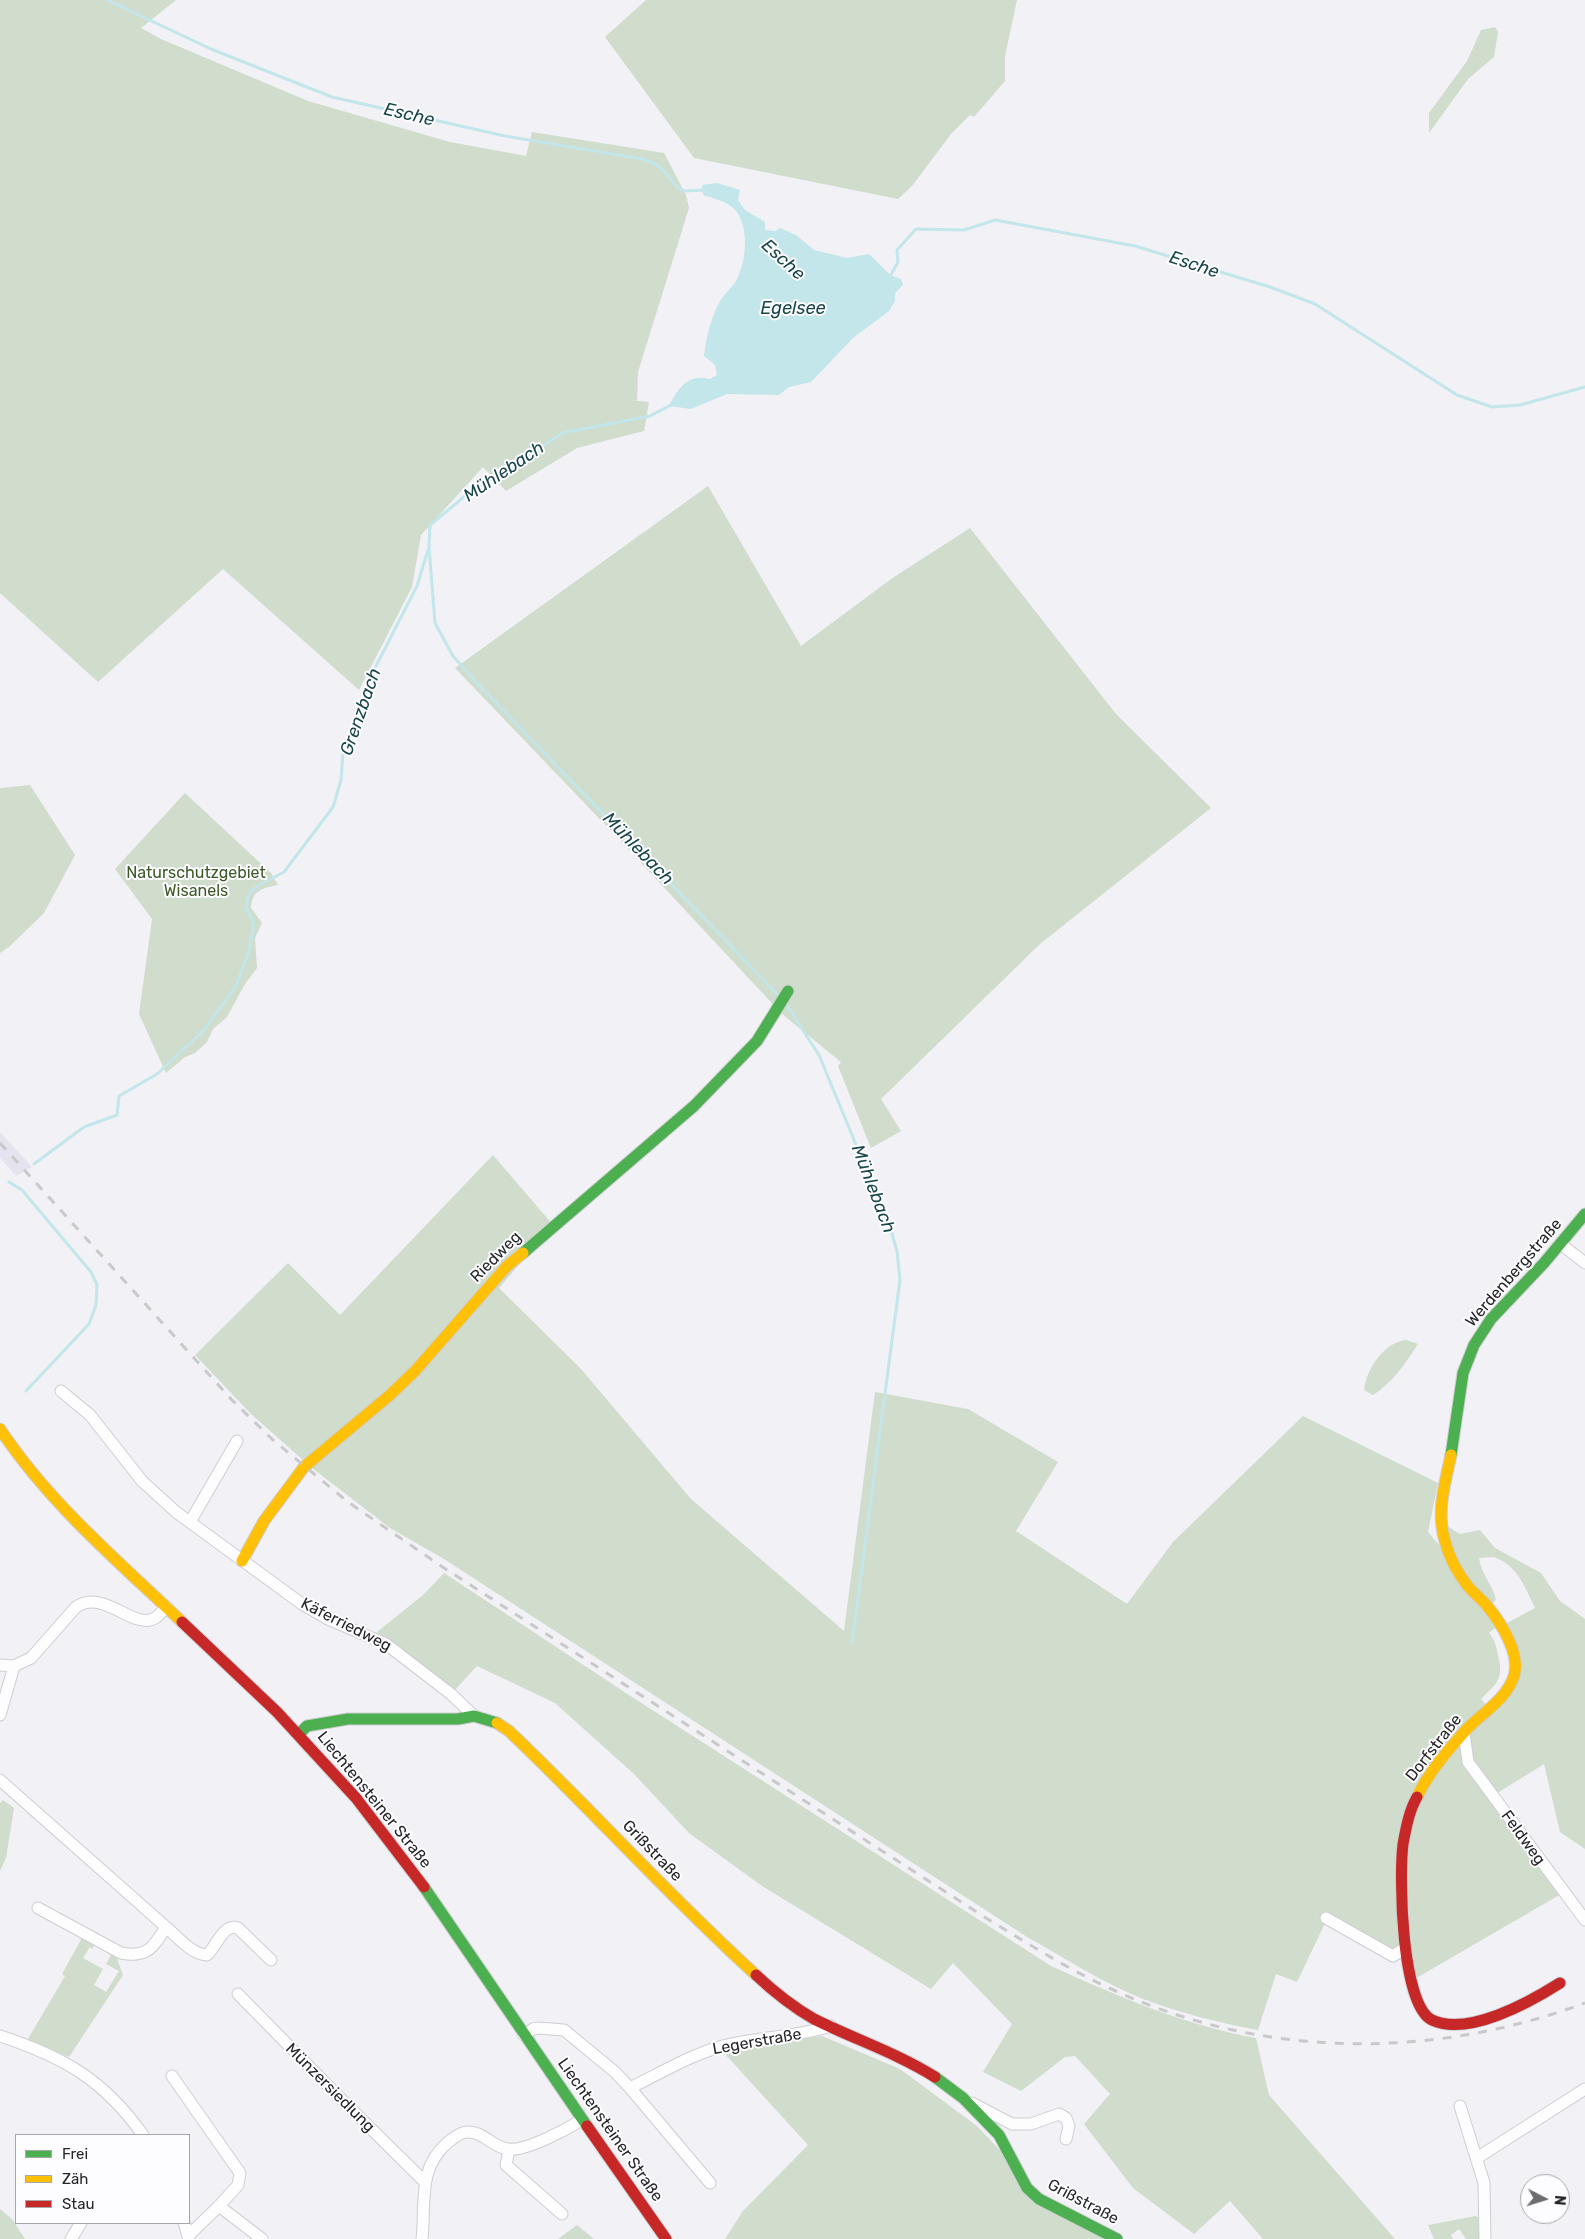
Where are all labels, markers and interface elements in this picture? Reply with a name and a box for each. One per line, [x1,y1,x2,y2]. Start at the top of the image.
water label: Esche [382,99,436,131]
water label: Esche [757,235,809,285]
water label: Esche [1166,247,1222,283]
water label: Egelsee [760,298,826,320]
water label: Mühlebach [460,437,548,507]
water label: Grenzbach [336,665,386,759]
water label: Mühlebach [598,808,678,890]
park label: Naturschutzgebiet Wisanels [126,863,266,901]
water label: Mühlebach [846,1142,900,1236]
street label: Werdenbergstraße [1462,1215,1566,1331]
street label: Riedweg [467,1228,525,1286]
street label: Käferriedweg [298,1594,394,1656]
street label: Dorfstraße [1402,1711,1466,1785]
street label: Liechtensteiner Straße [313,1728,435,1872]
street label: Feldweg [1497,1807,1549,1869]
street label: Grißstraße [618,1816,686,1886]
street label: Legerstraße [711,2025,803,2059]
street label: Münzersiedlung [281,2039,379,2137]
street label: Liechtensteiner Straße [553,2055,667,2205]
legend [15,2134,190,2224]
text: Frei [62,2145,88,2163]
text: Zäh [62,2170,88,2188]
north arrow [1520,2174,1570,2224]
street label: Grißstraße [1044,2175,1122,2229]
text: N [1551,2194,1568,2206]
text: Stau [62,2195,95,2213]

